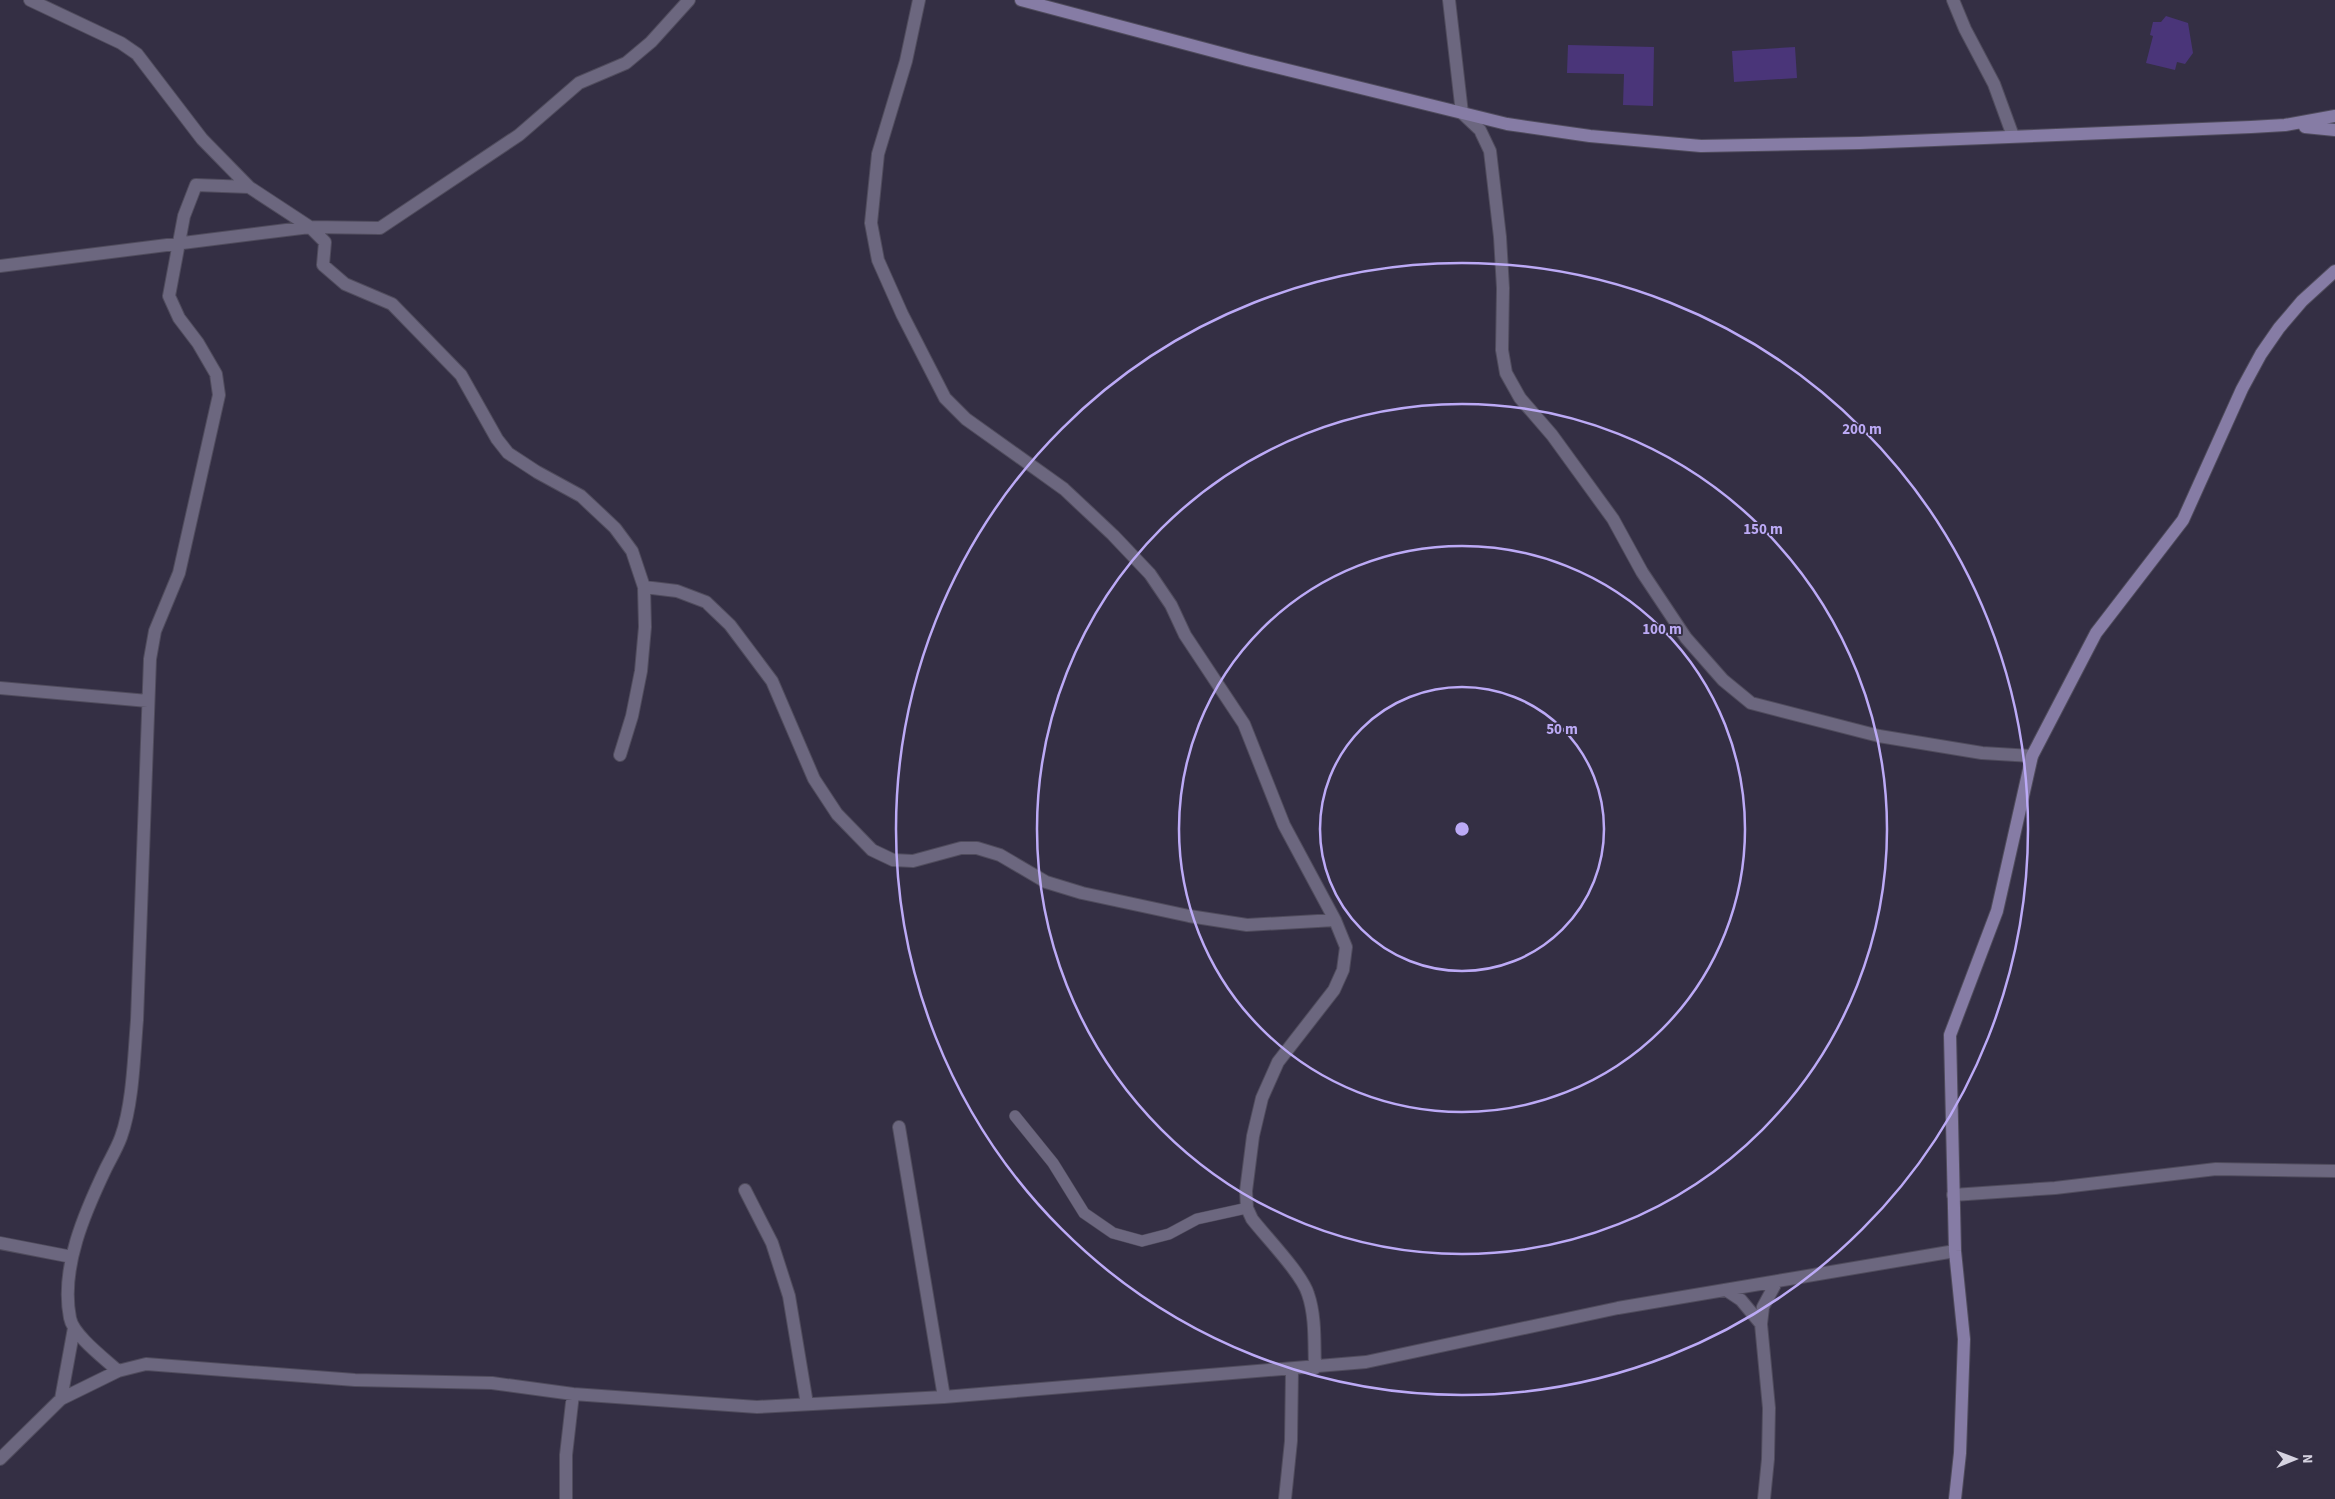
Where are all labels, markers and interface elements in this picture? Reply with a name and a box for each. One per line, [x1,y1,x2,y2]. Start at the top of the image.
text: 200 m [1842,419,1882,440]
text: 150 m [1743,519,1783,540]
text: 100 m [1642,619,1682,640]
text: 50 m [1546,719,1578,740]
centre of rings [1453,820,1471,838]
north arrow [2270,1434,2320,1484]
text: N [2297,1454,2317,1464]

